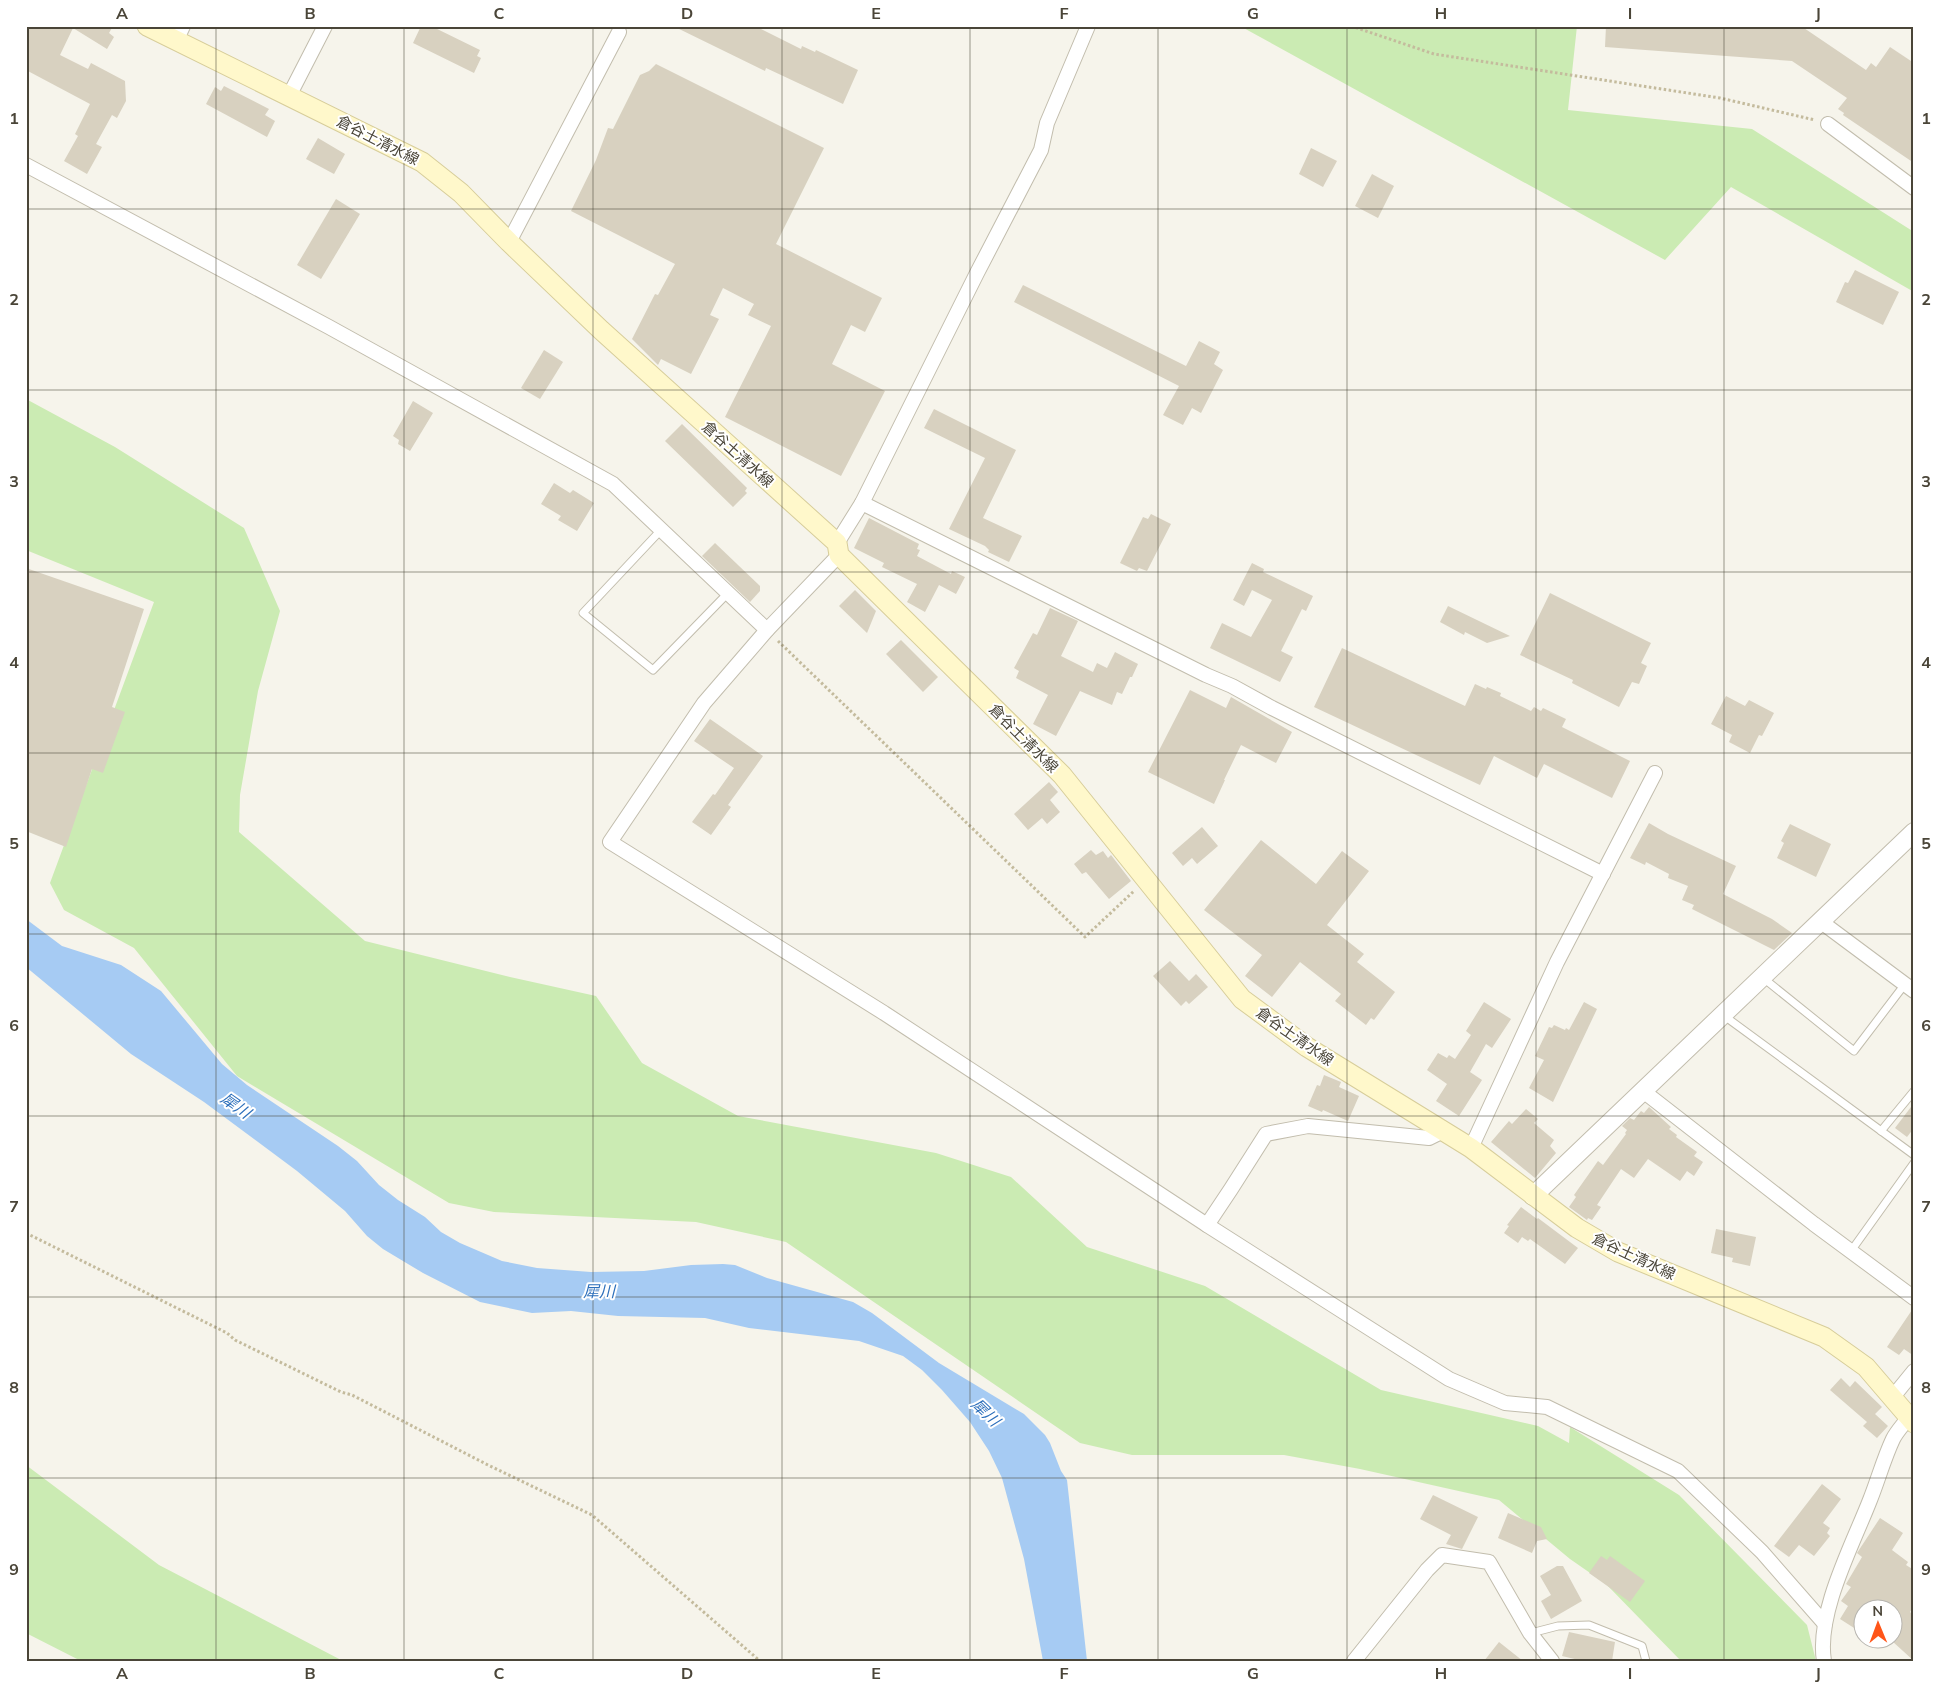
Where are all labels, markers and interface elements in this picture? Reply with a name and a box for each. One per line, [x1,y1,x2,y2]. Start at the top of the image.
text: A [116,3,128,23]
text: B [304,3,316,23]
text: C [494,3,505,23]
text: D [681,3,693,23]
text: E [871,3,881,23]
text: F [1059,3,1069,23]
text: G [1247,3,1259,23]
text: H [1435,3,1447,23]
text: I [1628,3,1632,23]
text: J [1815,3,1821,23]
text: 1 [9,108,19,128]
text: 1 [1921,108,1931,128]
street label: 倉谷土清水線 [334,111,422,169]
text: 2 [9,289,19,309]
text: 2 [1921,289,1931,309]
street label: 倉谷土清水線 [698,417,778,491]
text: 3 [9,471,19,491]
text: 3 [1921,471,1931,491]
text: 4 [9,652,19,672]
text: 4 [1921,652,1931,672]
street label: 倉谷土清水線 [985,699,1063,777]
text: 5 [9,833,19,853]
text: 5 [1921,833,1931,853]
street label: 倉谷土清水線 [1253,1002,1337,1070]
text: 6 [9,1015,19,1035]
text: 6 [1921,1015,1931,1035]
water label: 犀川 [217,1088,256,1124]
text: 7 [9,1196,19,1216]
text: 7 [1921,1196,1931,1216]
street label: 倉谷土清水線 [1589,1228,1679,1284]
water label: 犀川 [583,1281,617,1301]
text: 8 [9,1377,19,1397]
text: 8 [1921,1377,1931,1397]
water label: 犀川 [968,1394,1006,1432]
text: 9 [9,1559,19,1579]
text: 9 [1921,1559,1931,1579]
north arrow [1852,1600,1902,1650]
text: N [1872,1602,1883,1620]
text: A [116,1663,128,1683]
text: B [304,1663,316,1683]
text: C [494,1663,505,1683]
text: D [681,1663,693,1683]
text: E [871,1663,881,1683]
text: F [1059,1663,1069,1683]
text: G [1247,1663,1259,1683]
text: H [1435,1663,1447,1683]
text: I [1628,1663,1632,1683]
text: J [1815,1663,1821,1683]

